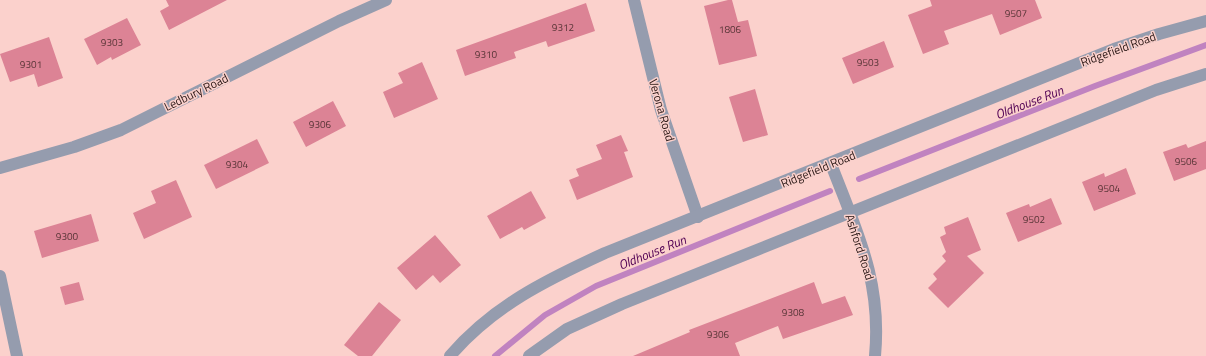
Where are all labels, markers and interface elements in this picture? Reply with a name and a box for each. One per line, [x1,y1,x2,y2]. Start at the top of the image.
house number: 9507 [1005,6,1027,21]
house number: 9312 [552,20,574,35]
house number: 1806 [719,22,742,37]
street label: Ridgefield Road [1078,27,1158,71]
house number: 9303 [101,35,123,50]
house number: 9310 [475,47,498,62]
house number: 9503 [857,55,879,70]
house number: 9301 [20,57,42,72]
street label: Ledbury Road [161,68,231,116]
street label: Verona Road [644,77,680,143]
water label: Oldhouse Run [992,80,1066,124]
house number: 9306 [309,117,332,132]
street label: Ridgefield Road [778,145,858,193]
house number: 9506 [1175,154,1198,169]
house number: 9304 [226,157,249,172]
house number: 9504 [1098,181,1121,196]
street label: Ashford Road [840,212,880,282]
house number: 9502 [1023,212,1045,227]
house number: 9300 [56,229,79,244]
water label: Oldhouse Run [615,229,689,275]
house number: 9308 [782,305,805,320]
house number: 9306 [707,327,730,342]

